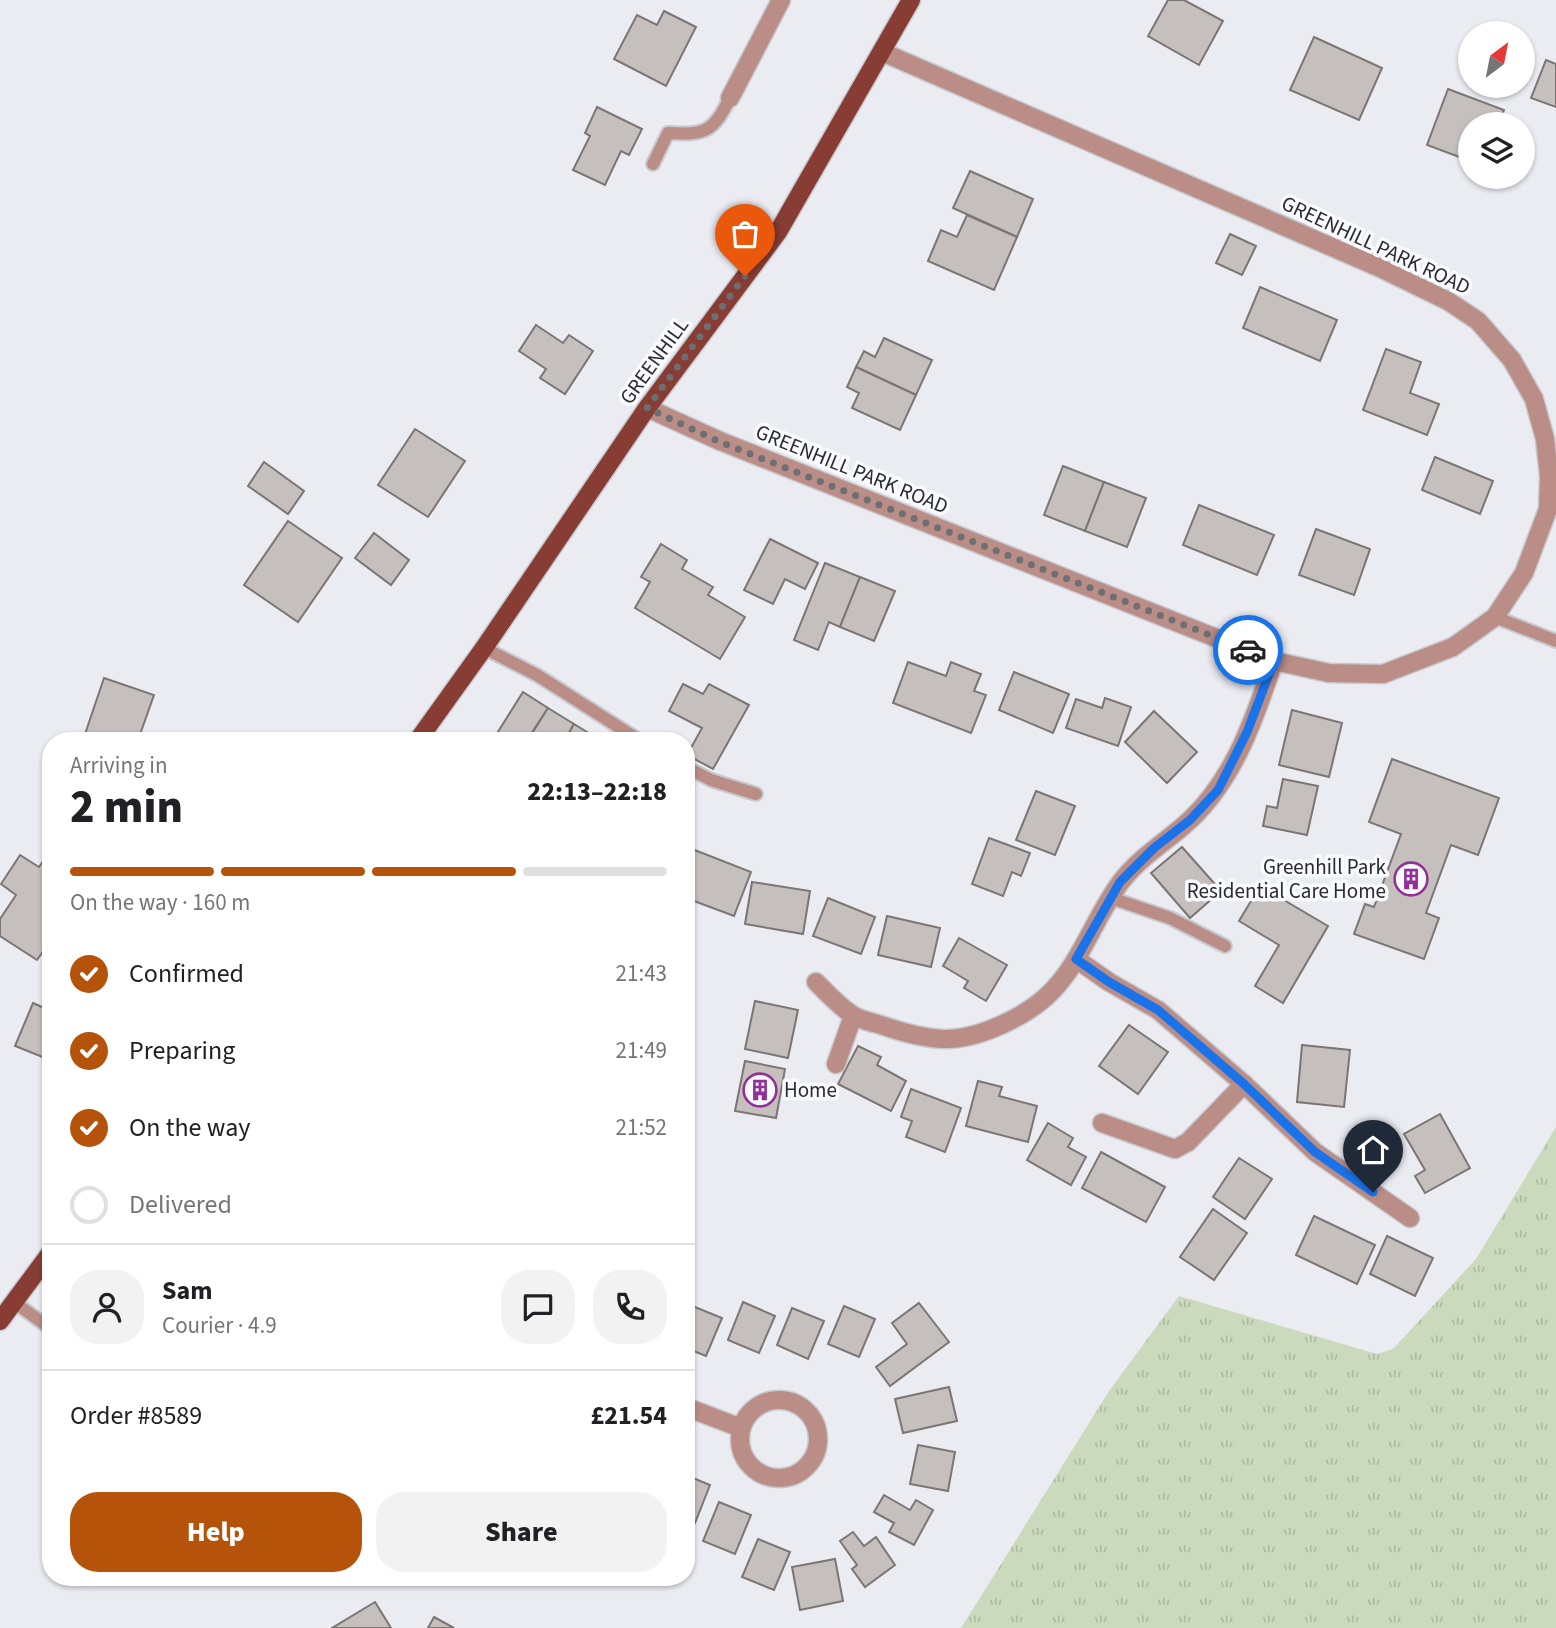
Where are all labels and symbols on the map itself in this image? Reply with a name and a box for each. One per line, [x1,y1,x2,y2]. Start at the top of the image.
north arrow [1458,21,1535,98]
street label: GREENHILL PARK ROAD [1277,188,1475,302]
pin [715,204,775,276]
street label: GREENHILL [612,312,696,410]
street label: GREENHILL PARK ROAD [751,417,953,521]
courier [1213,615,1283,685]
place label: Greenhill Park Residential Care Home [1187,852,1387,906]
building icon: Greenhill Park Residential Care Home [1392,860,1430,898]
building icon: Home [741,1071,779,1109]
place label: Home [784,1075,837,1105]
pin [1343,1120,1403,1192]

